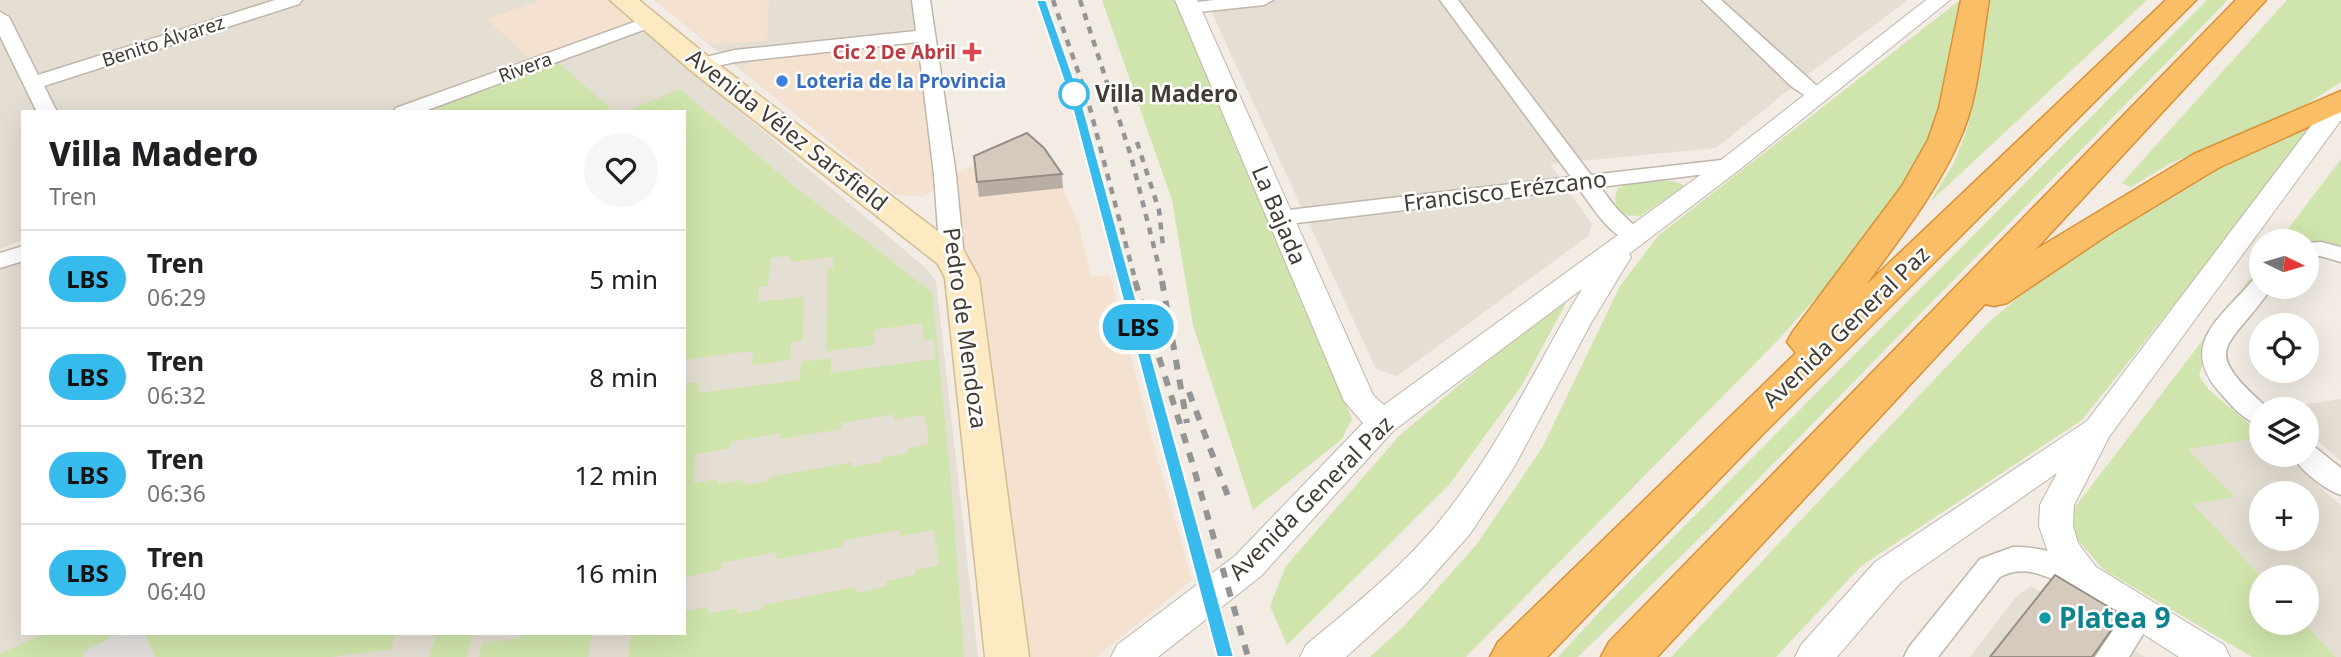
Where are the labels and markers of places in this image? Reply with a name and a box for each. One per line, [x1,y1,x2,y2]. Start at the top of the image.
place label: Cic 2 De Abril [832,39,956,65]
marker: Cic 2 De Abril [962,42,982,62]
place label: Loteria de la Provincia [796,68,1006,94]
marker: Loteria de la Provincia [774,73,790,89]
place label: Villa Madero [1095,77,1238,109]
marker: Villa Madero [1059,79,1089,109]
place label: Platea 9 [2059,598,2170,636]
marker: Platea 9 [2037,610,2053,626]

